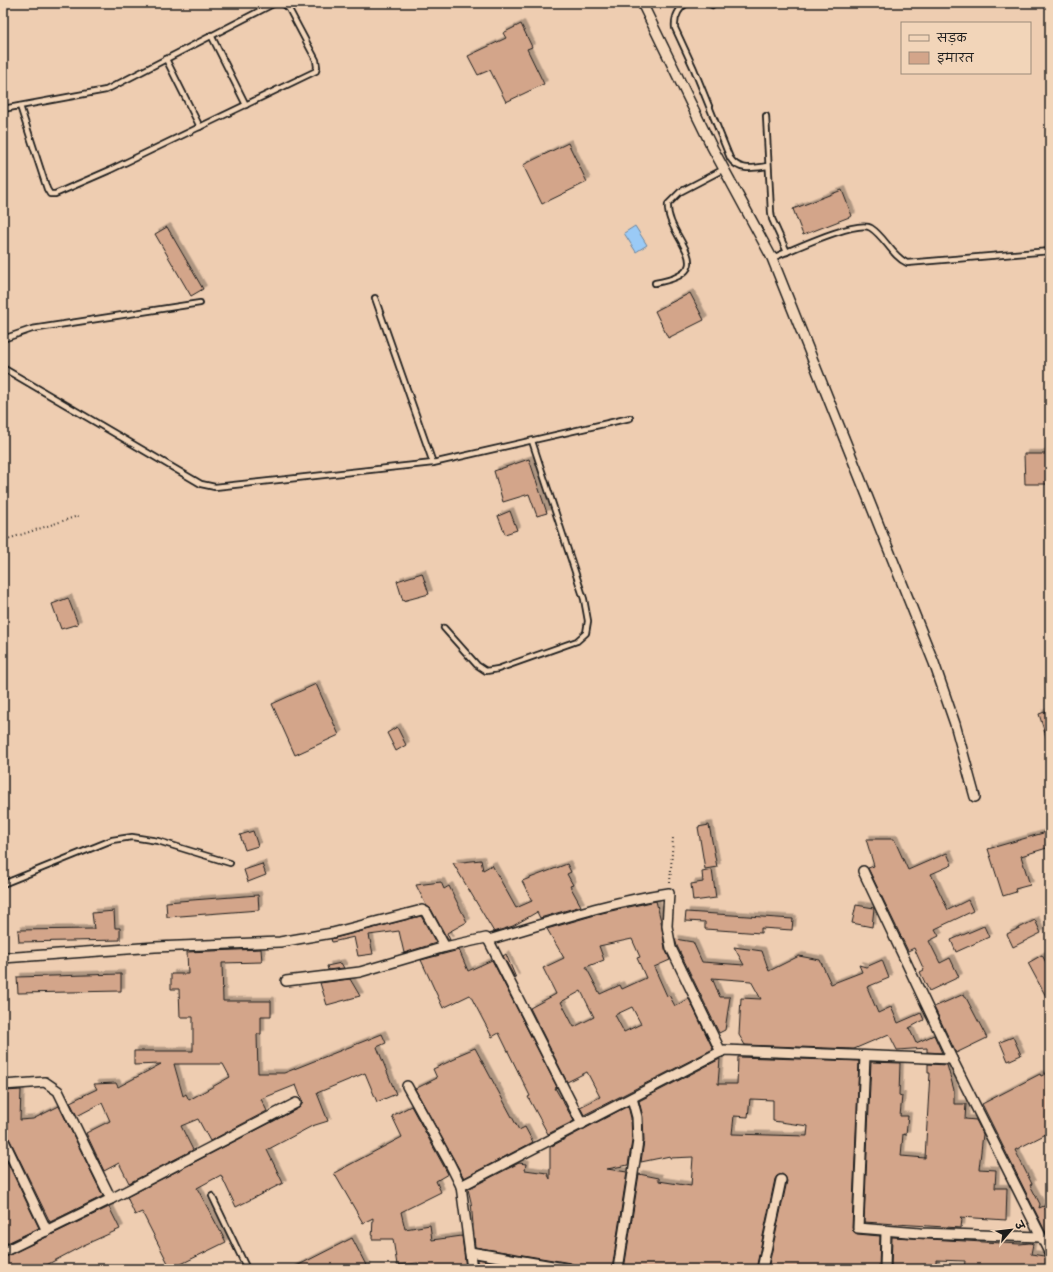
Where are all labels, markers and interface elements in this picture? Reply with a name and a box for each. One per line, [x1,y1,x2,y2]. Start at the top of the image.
legend [901,22,1031,74]
text: सड़क [936,29,968,46]
text: इमारत [937,49,975,65]
north arrow [991,1210,1031,1250]
text: उ [1011,1217,1029,1233]

